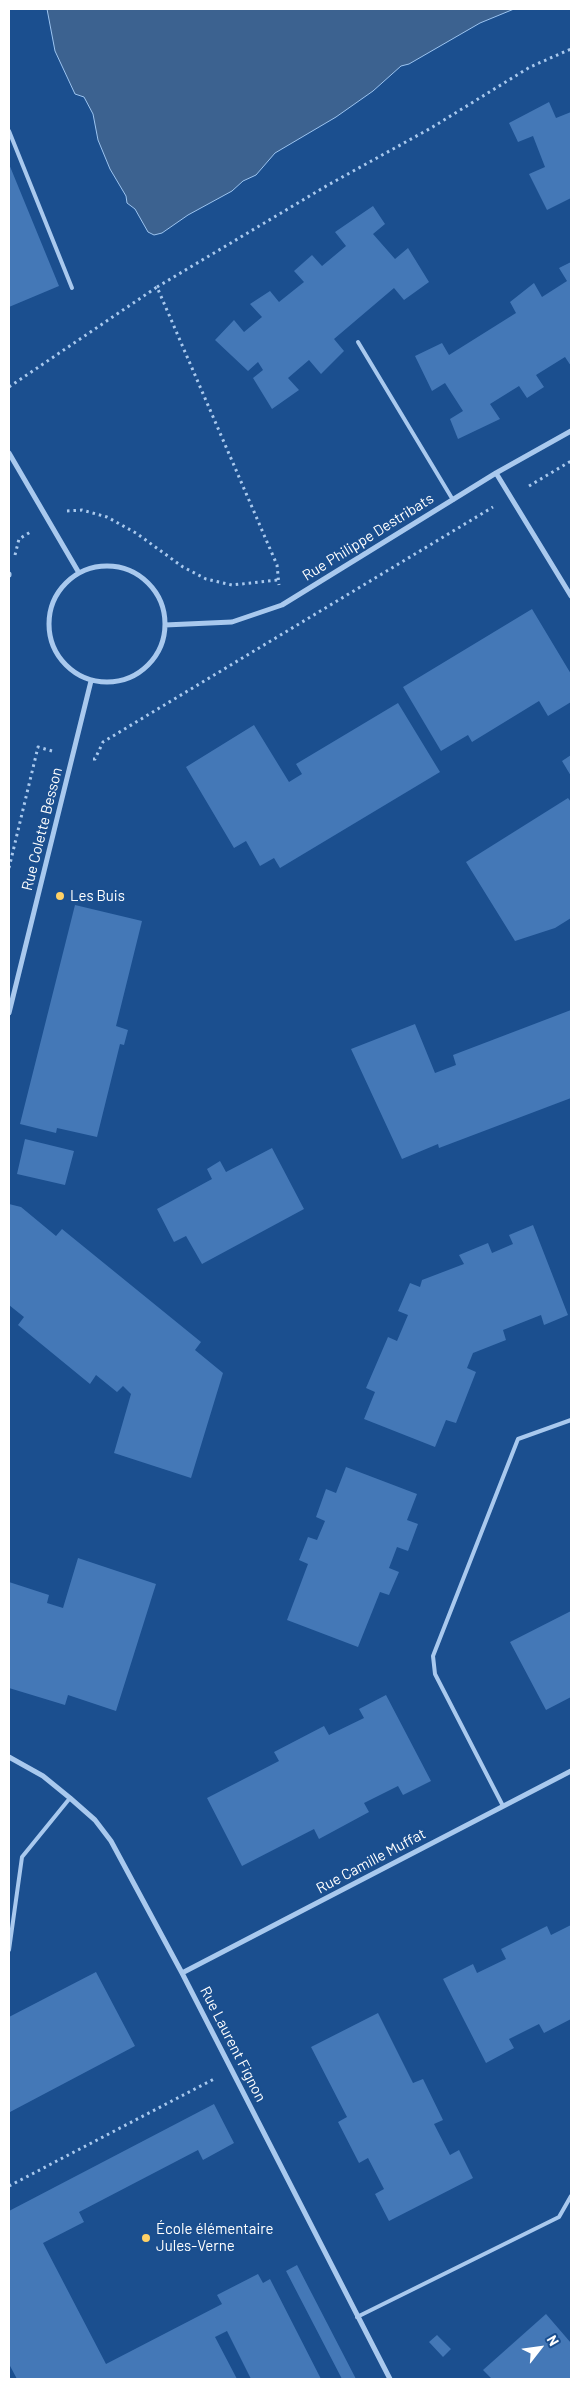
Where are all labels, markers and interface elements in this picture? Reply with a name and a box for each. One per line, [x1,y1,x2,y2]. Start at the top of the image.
street label: Rue Philippe Destribats [299,489,437,585]
street label: Rue Colette Besson [18,766,66,892]
place label: Les Buis [70,887,125,905]
marker: Les Buis [54,890,66,902]
street label: Rue Camille Muffat [313,1825,429,1897]
street label: Rue Laurent Fignon [196,1983,270,2105]
place label: École élémentaire Jules-Verne [156,2220,274,2255]
marker: École élémentaire Jules-Verne [140,2232,152,2244]
north arrow [515,2323,565,2373]
text: N [544,2332,563,2349]

